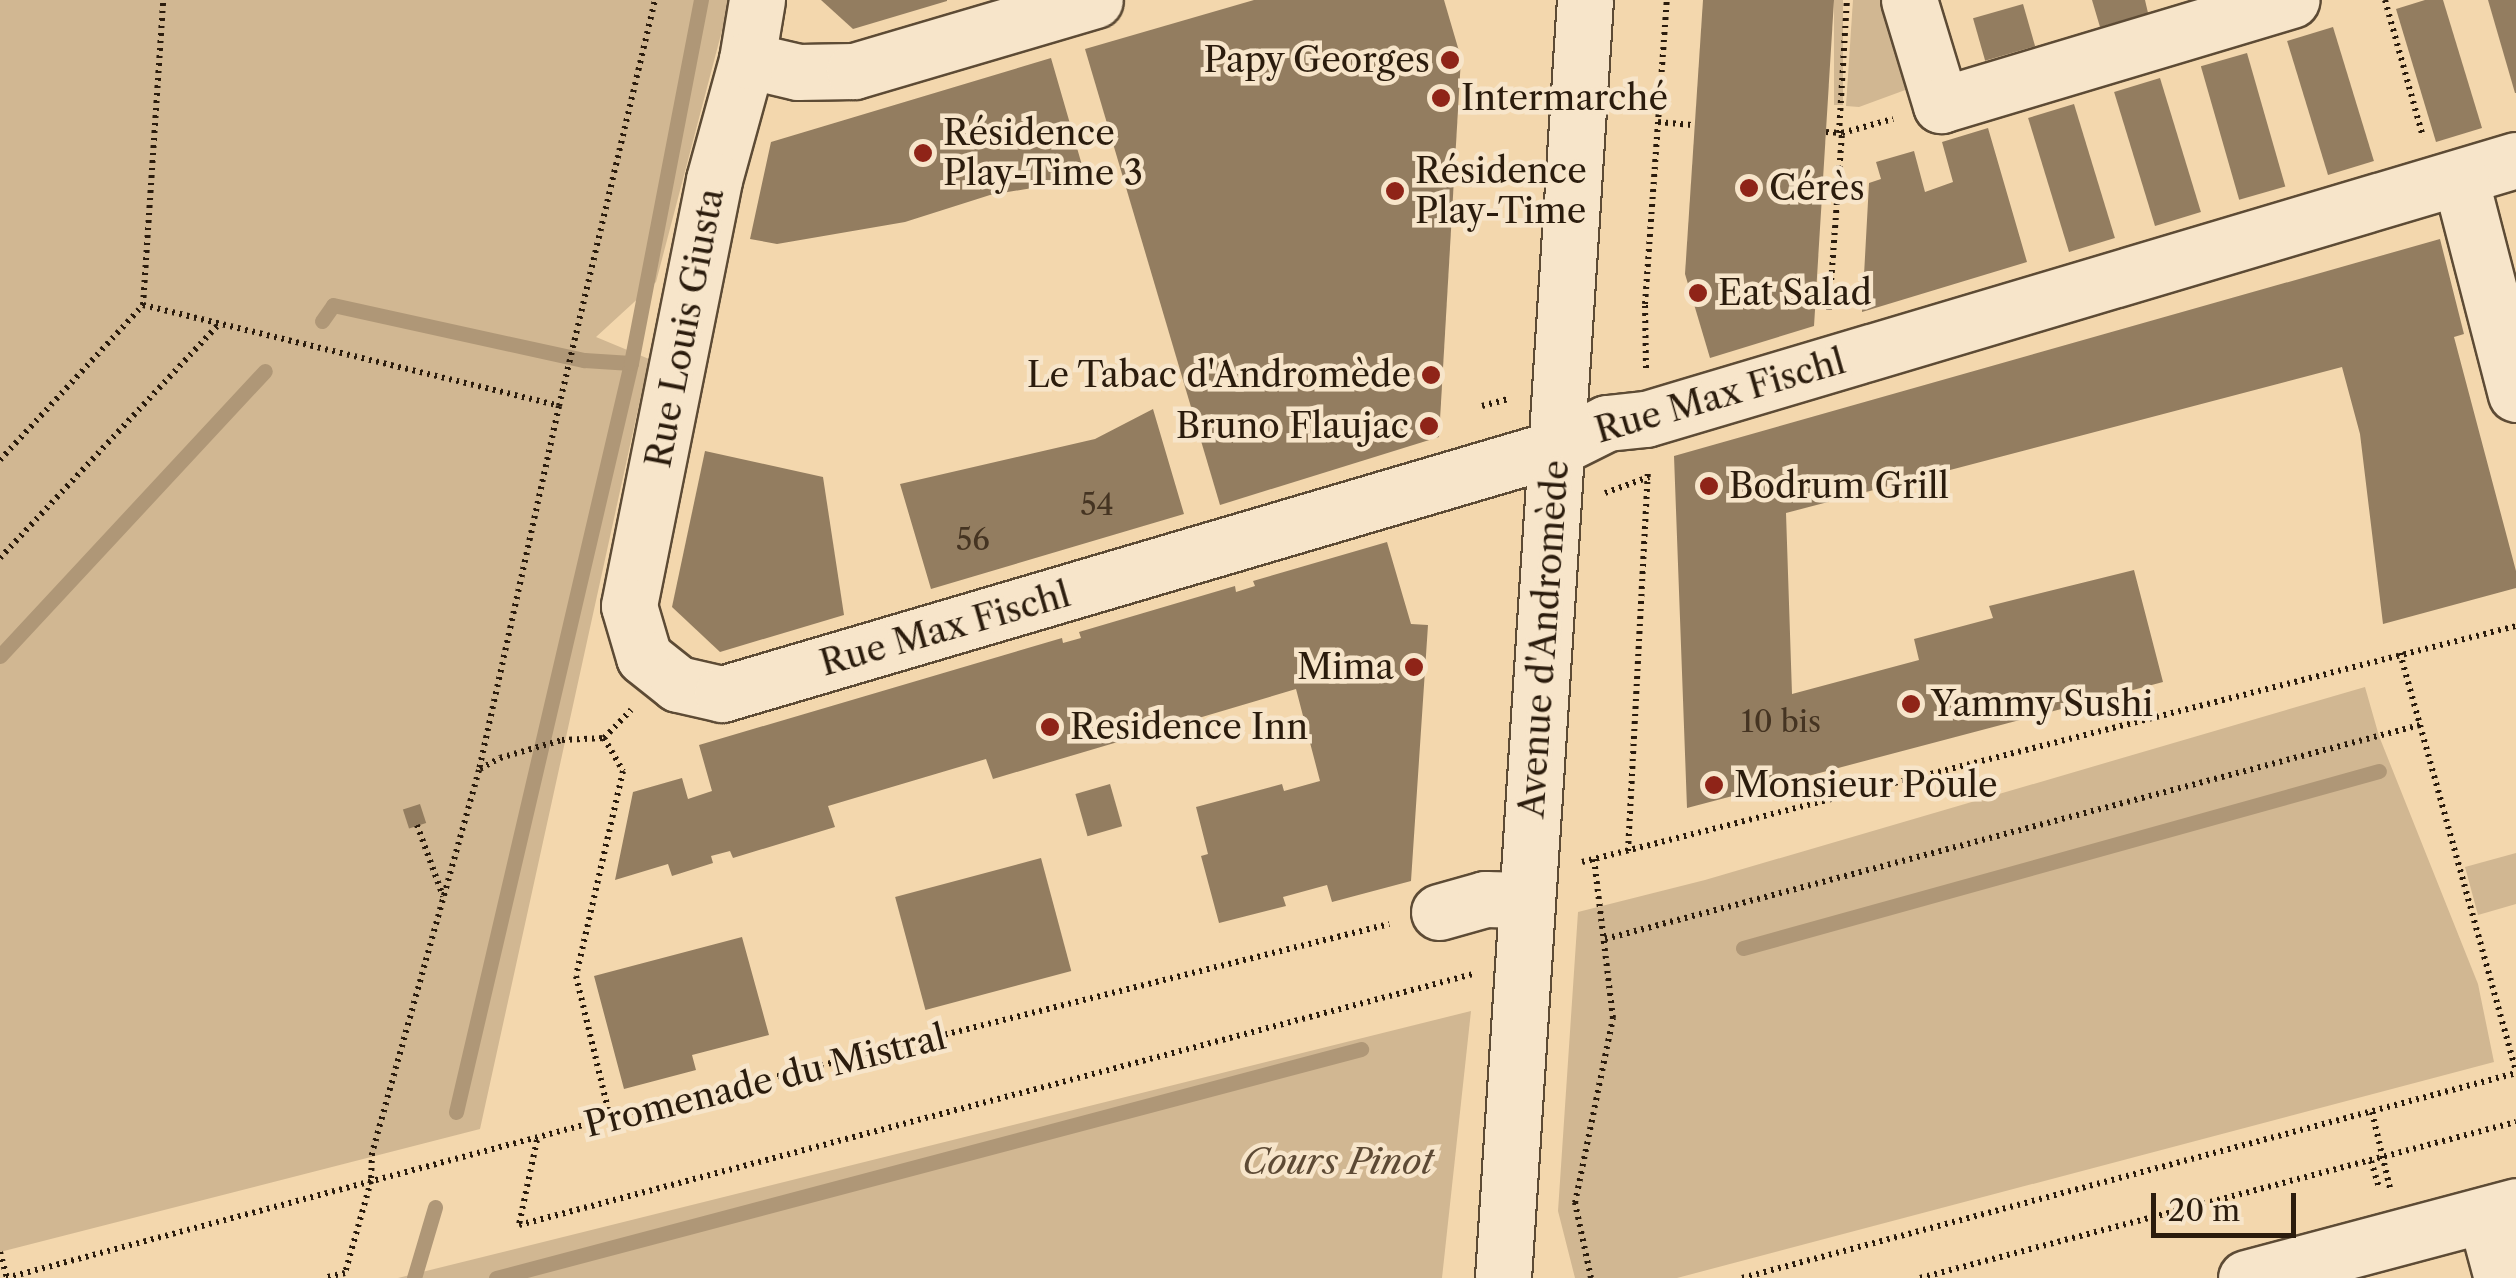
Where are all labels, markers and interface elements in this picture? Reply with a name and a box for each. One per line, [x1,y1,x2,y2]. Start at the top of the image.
place label: Papy Georges [1202,39,1430,81]
marker: Papy Georges [1439,49,1461,71]
place label: Intermarché [1461,77,1668,119]
marker: Intermarché [1430,87,1452,109]
place label: Résidence Play-Time 3 [943,112,1143,194]
marker: Résidence Play-Time 3 [912,142,934,164]
place label: Résidence Play-Time [1415,150,1587,232]
place label: Cérès [1769,167,1865,209]
marker: Cérès [1738,177,1760,199]
marker: Résidence Play-Time [1384,180,1406,202]
street label: Rue Louis Giusta [637,185,733,471]
place label: Eat Salad [1718,272,1872,314]
marker: Eat Salad [1687,282,1709,304]
street label: Rue Max Fischl [1590,340,1850,452]
place label: Le Tabac d'Andromède [1026,354,1411,396]
marker: Le Tabac d'Andromède [1420,364,1442,386]
place label: Bruno Flaujac [1176,405,1409,447]
marker: Bruno Flaujac [1418,415,1440,437]
street label: Avenue d'Andromède [1511,459,1577,819]
place label: Bodrum Grill [1729,465,1949,507]
marker: Bodrum Grill [1698,475,1720,497]
house number: 54 [1080,487,1114,523]
house number: 56 [956,522,990,558]
street label: Rue Max Fischl [815,573,1075,685]
place label: Mima [1297,646,1394,688]
marker: Mima [1403,656,1425,678]
place label: Yammy Sushi [1931,683,2154,725]
marker: Yammy Sushi [1900,693,1922,715]
house number: 10 bis [1741,704,1821,740]
place label: Residence Inn [1070,706,1308,748]
marker: Residence Inn [1039,716,1061,738]
place label: Monsieur Poule [1734,764,1998,806]
marker: Monsieur Poule [1703,774,1725,796]
street label: Promenade du Mistral [580,1016,950,1146]
park label: Cours Pinot [1242,1141,1434,1183]
scale bar [2156,1173,2301,1235]
text: 20 m [2168,1192,2240,1229]

